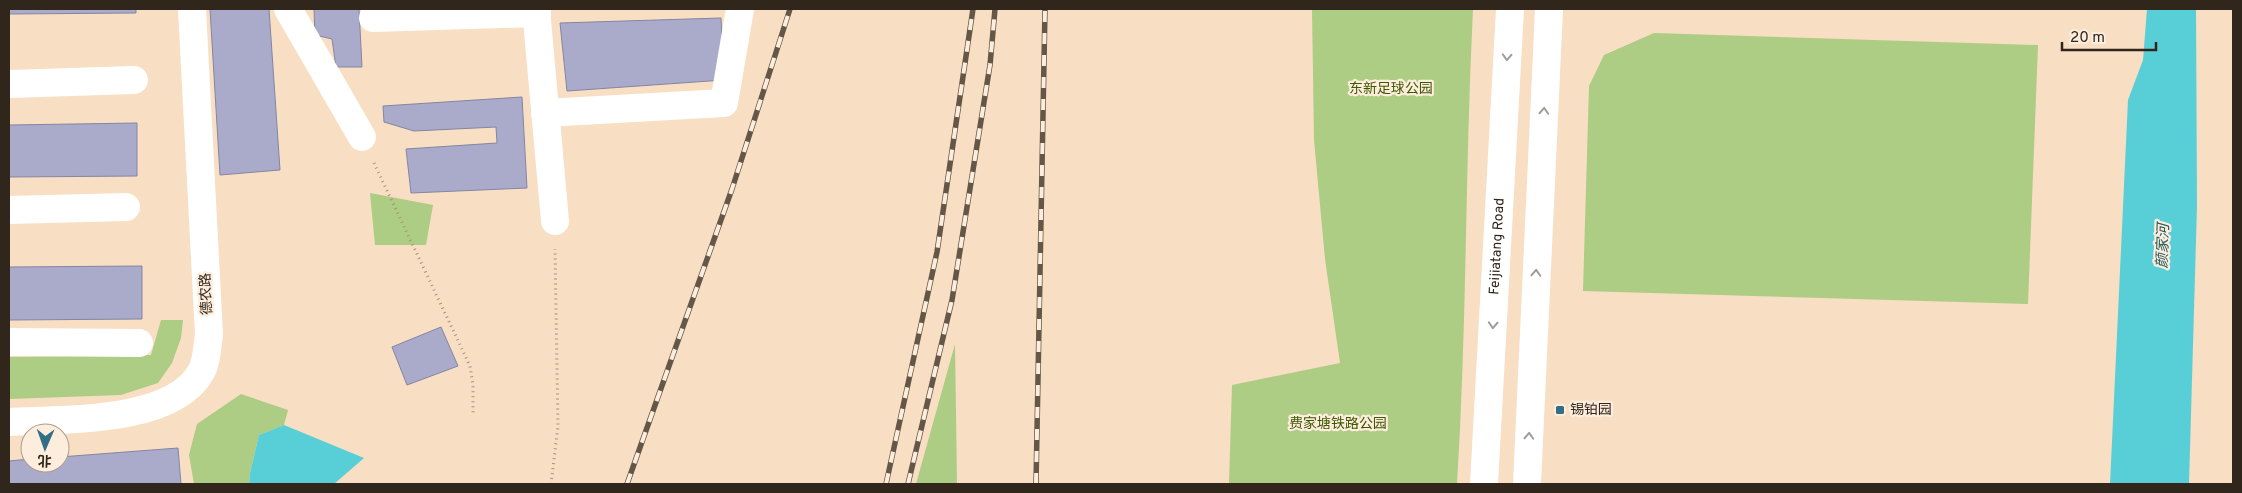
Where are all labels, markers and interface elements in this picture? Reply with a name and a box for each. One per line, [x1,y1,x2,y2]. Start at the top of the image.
scale bar [2062,20,2156,52]
text: 20 m [2070,29,2105,48]
one-way arrow [1501,54,1512,62]
park label: 东新足球公园 [1349,81,1433,98]
one-way arrow [1538,107,1549,115]
street label: Feijiatang Road [1486,197,1508,295]
water label: 颜家河 [2154,220,2174,269]
one-way arrow [1531,269,1542,277]
street label: 德农路 [196,273,217,315]
one-way arrow [1487,321,1498,329]
place label: 锡铂园 [1570,402,1612,419]
marker: 锡铂园 [1554,404,1566,416]
park label: 费家塘铁路公园 [1289,415,1387,433]
north arrow [20,423,70,473]
one-way arrow [1524,431,1534,439]
text: 北 [37,451,52,468]

